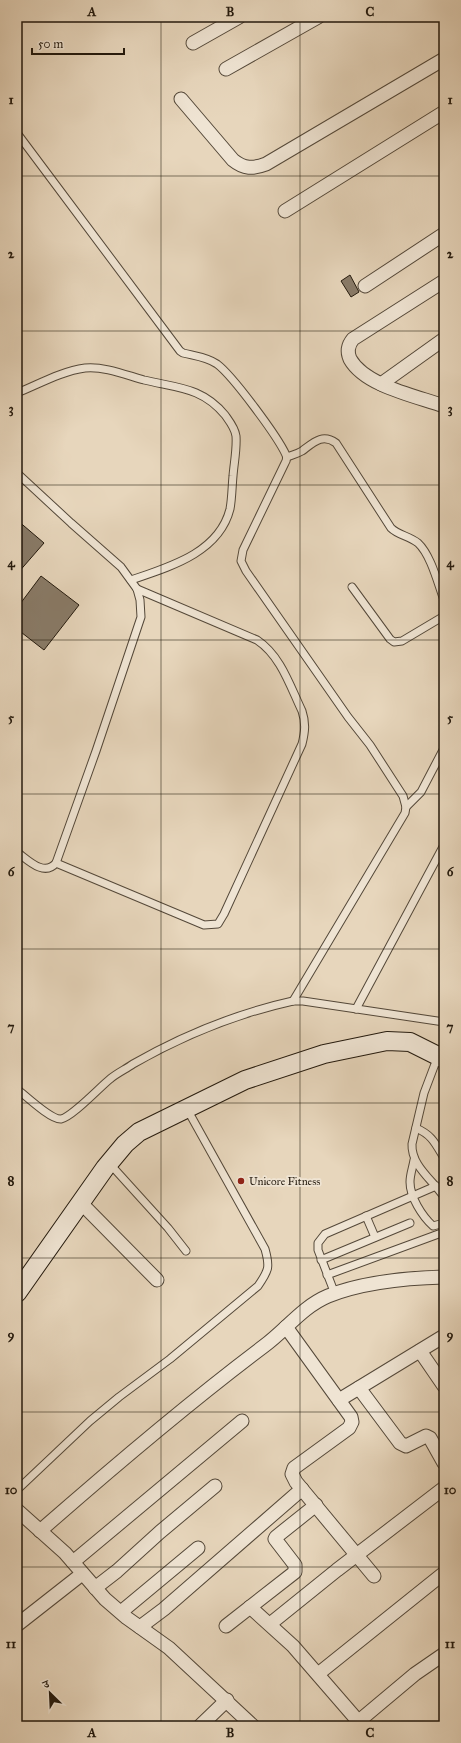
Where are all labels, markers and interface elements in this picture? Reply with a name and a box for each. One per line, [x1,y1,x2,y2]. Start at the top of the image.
text: A [87,4,97,20]
text: B [226,4,235,20]
text: C [366,4,375,20]
scale bar [32,30,124,56]
text: 50 m [38,37,63,51]
text: 1 [8,92,14,108]
text: 1 [447,92,453,108]
text: 2 [8,246,15,262]
text: 2 [447,246,454,262]
text: 3 [8,401,14,417]
text: 3 [447,401,453,417]
text: 4 [7,555,15,571]
text: 4 [446,555,454,571]
text: 5 [8,710,15,726]
text: 5 [447,710,454,726]
text: 6 [8,864,16,880]
text: 6 [447,864,455,880]
text: 7 [8,1019,15,1035]
text: 7 [447,1019,454,1035]
text: 8 [8,1173,15,1189]
text: 8 [447,1173,454,1189]
place label: Unicore Fitness [249,1175,320,1188]
marker: Unicore Fitness [236,1176,246,1186]
text: 9 [8,1327,15,1343]
text: 9 [447,1327,454,1343]
text: 10 [5,1482,18,1498]
text: 10 [444,1482,457,1498]
text: 11 [6,1636,16,1652]
text: 11 [445,1636,455,1652]
north arrow [30,1673,70,1713]
text: उ [40,1677,53,1692]
text: A [87,1725,97,1741]
text: B [226,1725,235,1741]
text: C [366,1725,375,1741]

